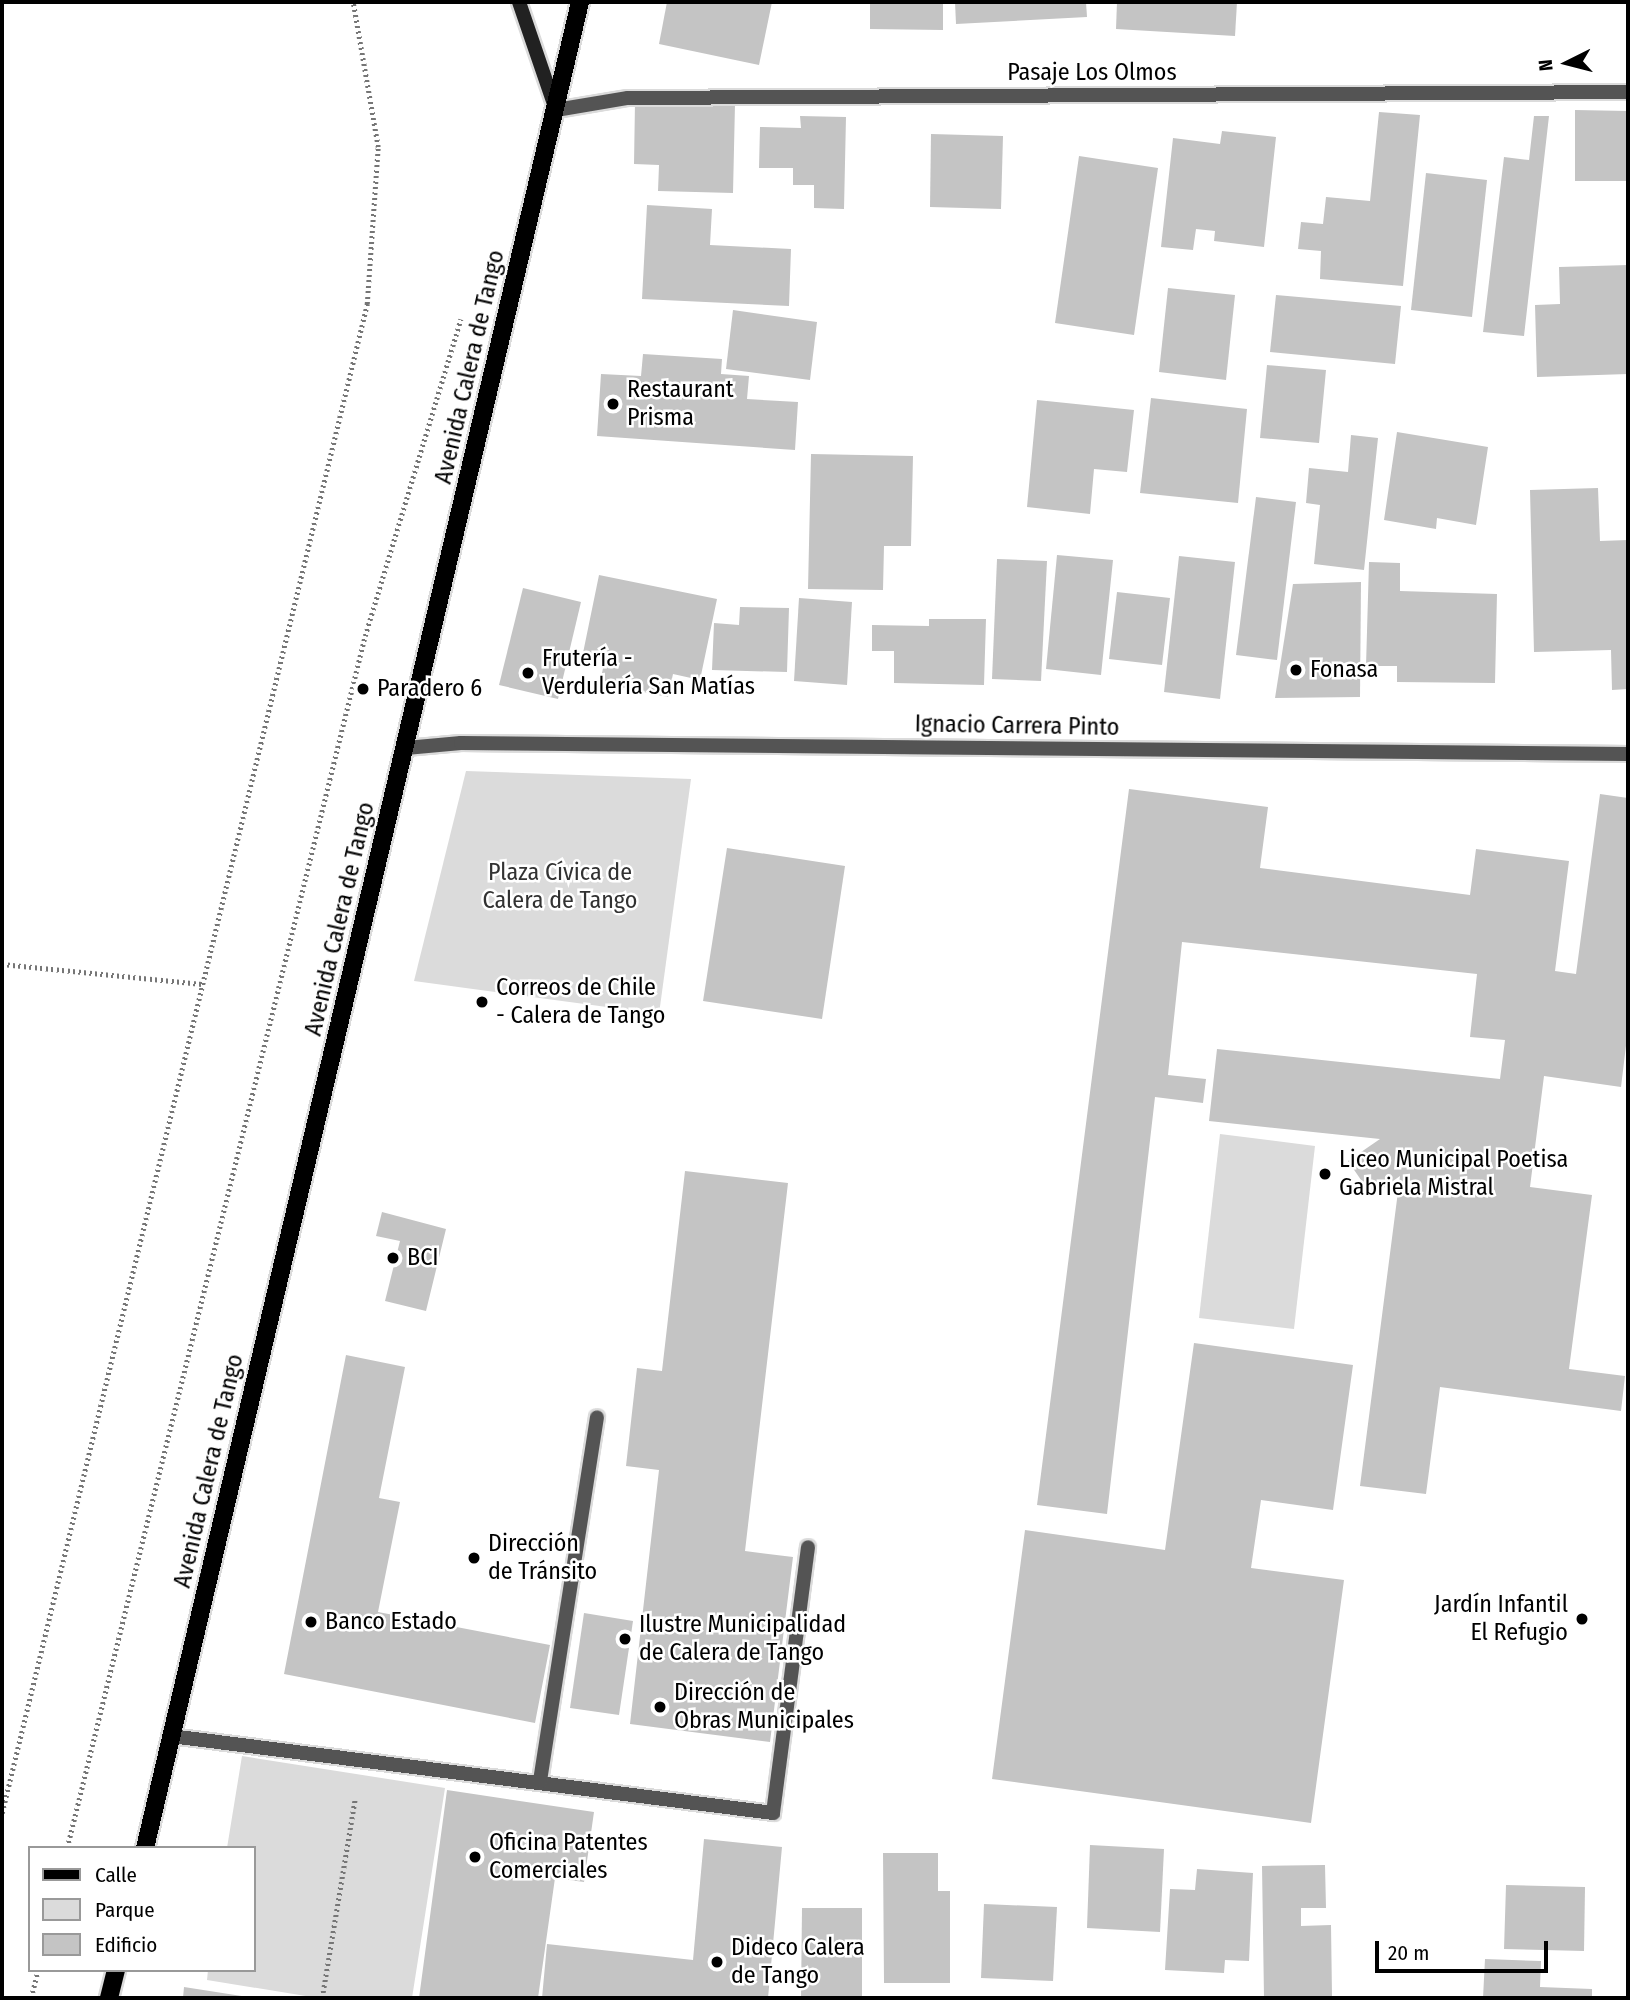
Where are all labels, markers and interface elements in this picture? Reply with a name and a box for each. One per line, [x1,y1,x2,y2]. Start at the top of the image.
north arrow [1532,28,1602,98]
text: N [1534,58,1558,72]
street label: Pasaje Los Olmos [1007,59,1177,87]
street label: Avenida Calera de Tango [429,247,511,487]
place label: Restaurant Prisma [627,376,734,432]
marker: Restaurant Prisma [605,396,621,412]
place label: Frutería - Verdulería San Matías [542,645,755,701]
place label: Fonasa [1310,656,1378,684]
marker: Fonasa [1288,662,1304,678]
marker: Frutería - Verdulería San Matías [520,665,536,681]
place label: Paradero 6 [377,675,482,703]
marker: Paradero 6 [355,681,371,697]
street label: Ignacio Carrera Pinto [914,710,1120,742]
street label: Avenida Calera de Tango [299,799,381,1039]
park label: Plaza Cívica de Calera de Tango [483,859,637,915]
place label: Correos de Chile - Calera de Tango [496,974,665,1030]
marker: Correos de Chile - Calera de Tango [474,994,490,1010]
place label: Liceo Municipal Poetisa Gabriela Mistral [1339,1146,1568,1202]
marker: Liceo Municipal Poetisa Gabriela Mistral [1317,1166,1333,1182]
place label: BCI [407,1244,439,1272]
marker: BCI [385,1250,401,1266]
street label: Avenida Calera de Tango [168,1351,250,1591]
place label: Dirección de Tránsito [488,1530,597,1586]
marker: Dirección de Tránsito [466,1550,482,1566]
place label: Jardín Infantil El Refugio [1434,1591,1568,1647]
place label: Banco Estado [325,1608,457,1636]
place label: Ilustre Municipalidad de Calera de Tango [639,1611,846,1667]
marker: Jardín Infantil El Refugio [1574,1611,1590,1627]
marker: Banco Estado [303,1614,319,1630]
marker: Ilustre Municipalidad de Calera de Tango [617,1631,633,1647]
place label: Dirección de Obras Municipales [674,1679,854,1735]
marker: Dirección de Obras Municipales [652,1699,668,1715]
place label: Oficina Patentes Comerciales [489,1829,648,1885]
legend [28,1846,256,1972]
marker: Oficina Patentes Comerciales [467,1849,483,1865]
text: Calle [95,1862,137,1888]
text: Parque [95,1897,155,1923]
scale bar [1378,1926,1551,1970]
text: Edificio [95,1932,157,1958]
place label: Dideco Calera de Tango [731,1934,865,1990]
text: 20 m [1388,1940,1429,1966]
marker: Dideco Calera de Tango [709,1954,725,1970]

